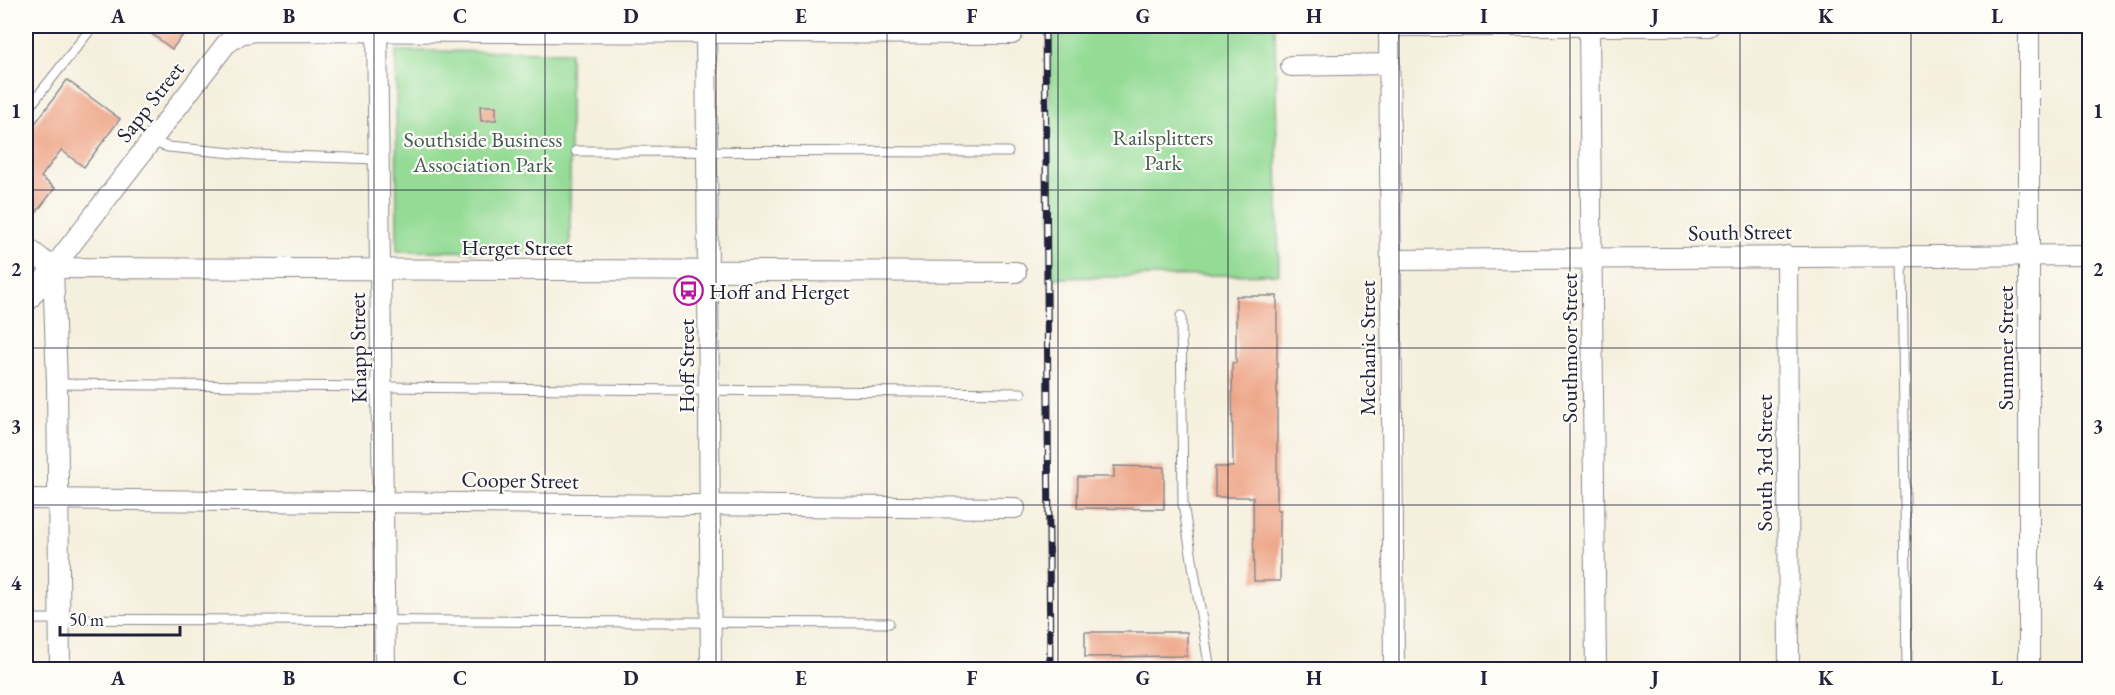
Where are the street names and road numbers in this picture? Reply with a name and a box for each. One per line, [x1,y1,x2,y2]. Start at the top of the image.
street label: Sapp Street [109,56,191,148]
street label: South Street [1688,217,1792,247]
street label: Herget Street [461,233,573,262]
street label: Southmoor Street [1555,273,1584,423]
street label: Mechanic Street [1353,280,1382,416]
street label: Summer Street [1991,286,2020,410]
street label: Knapp Street [343,292,373,404]
street label: Hoff Street [672,319,701,413]
street label: South 3rd Street [1750,394,1779,532]
street label: Cooper Street [461,464,579,496]

